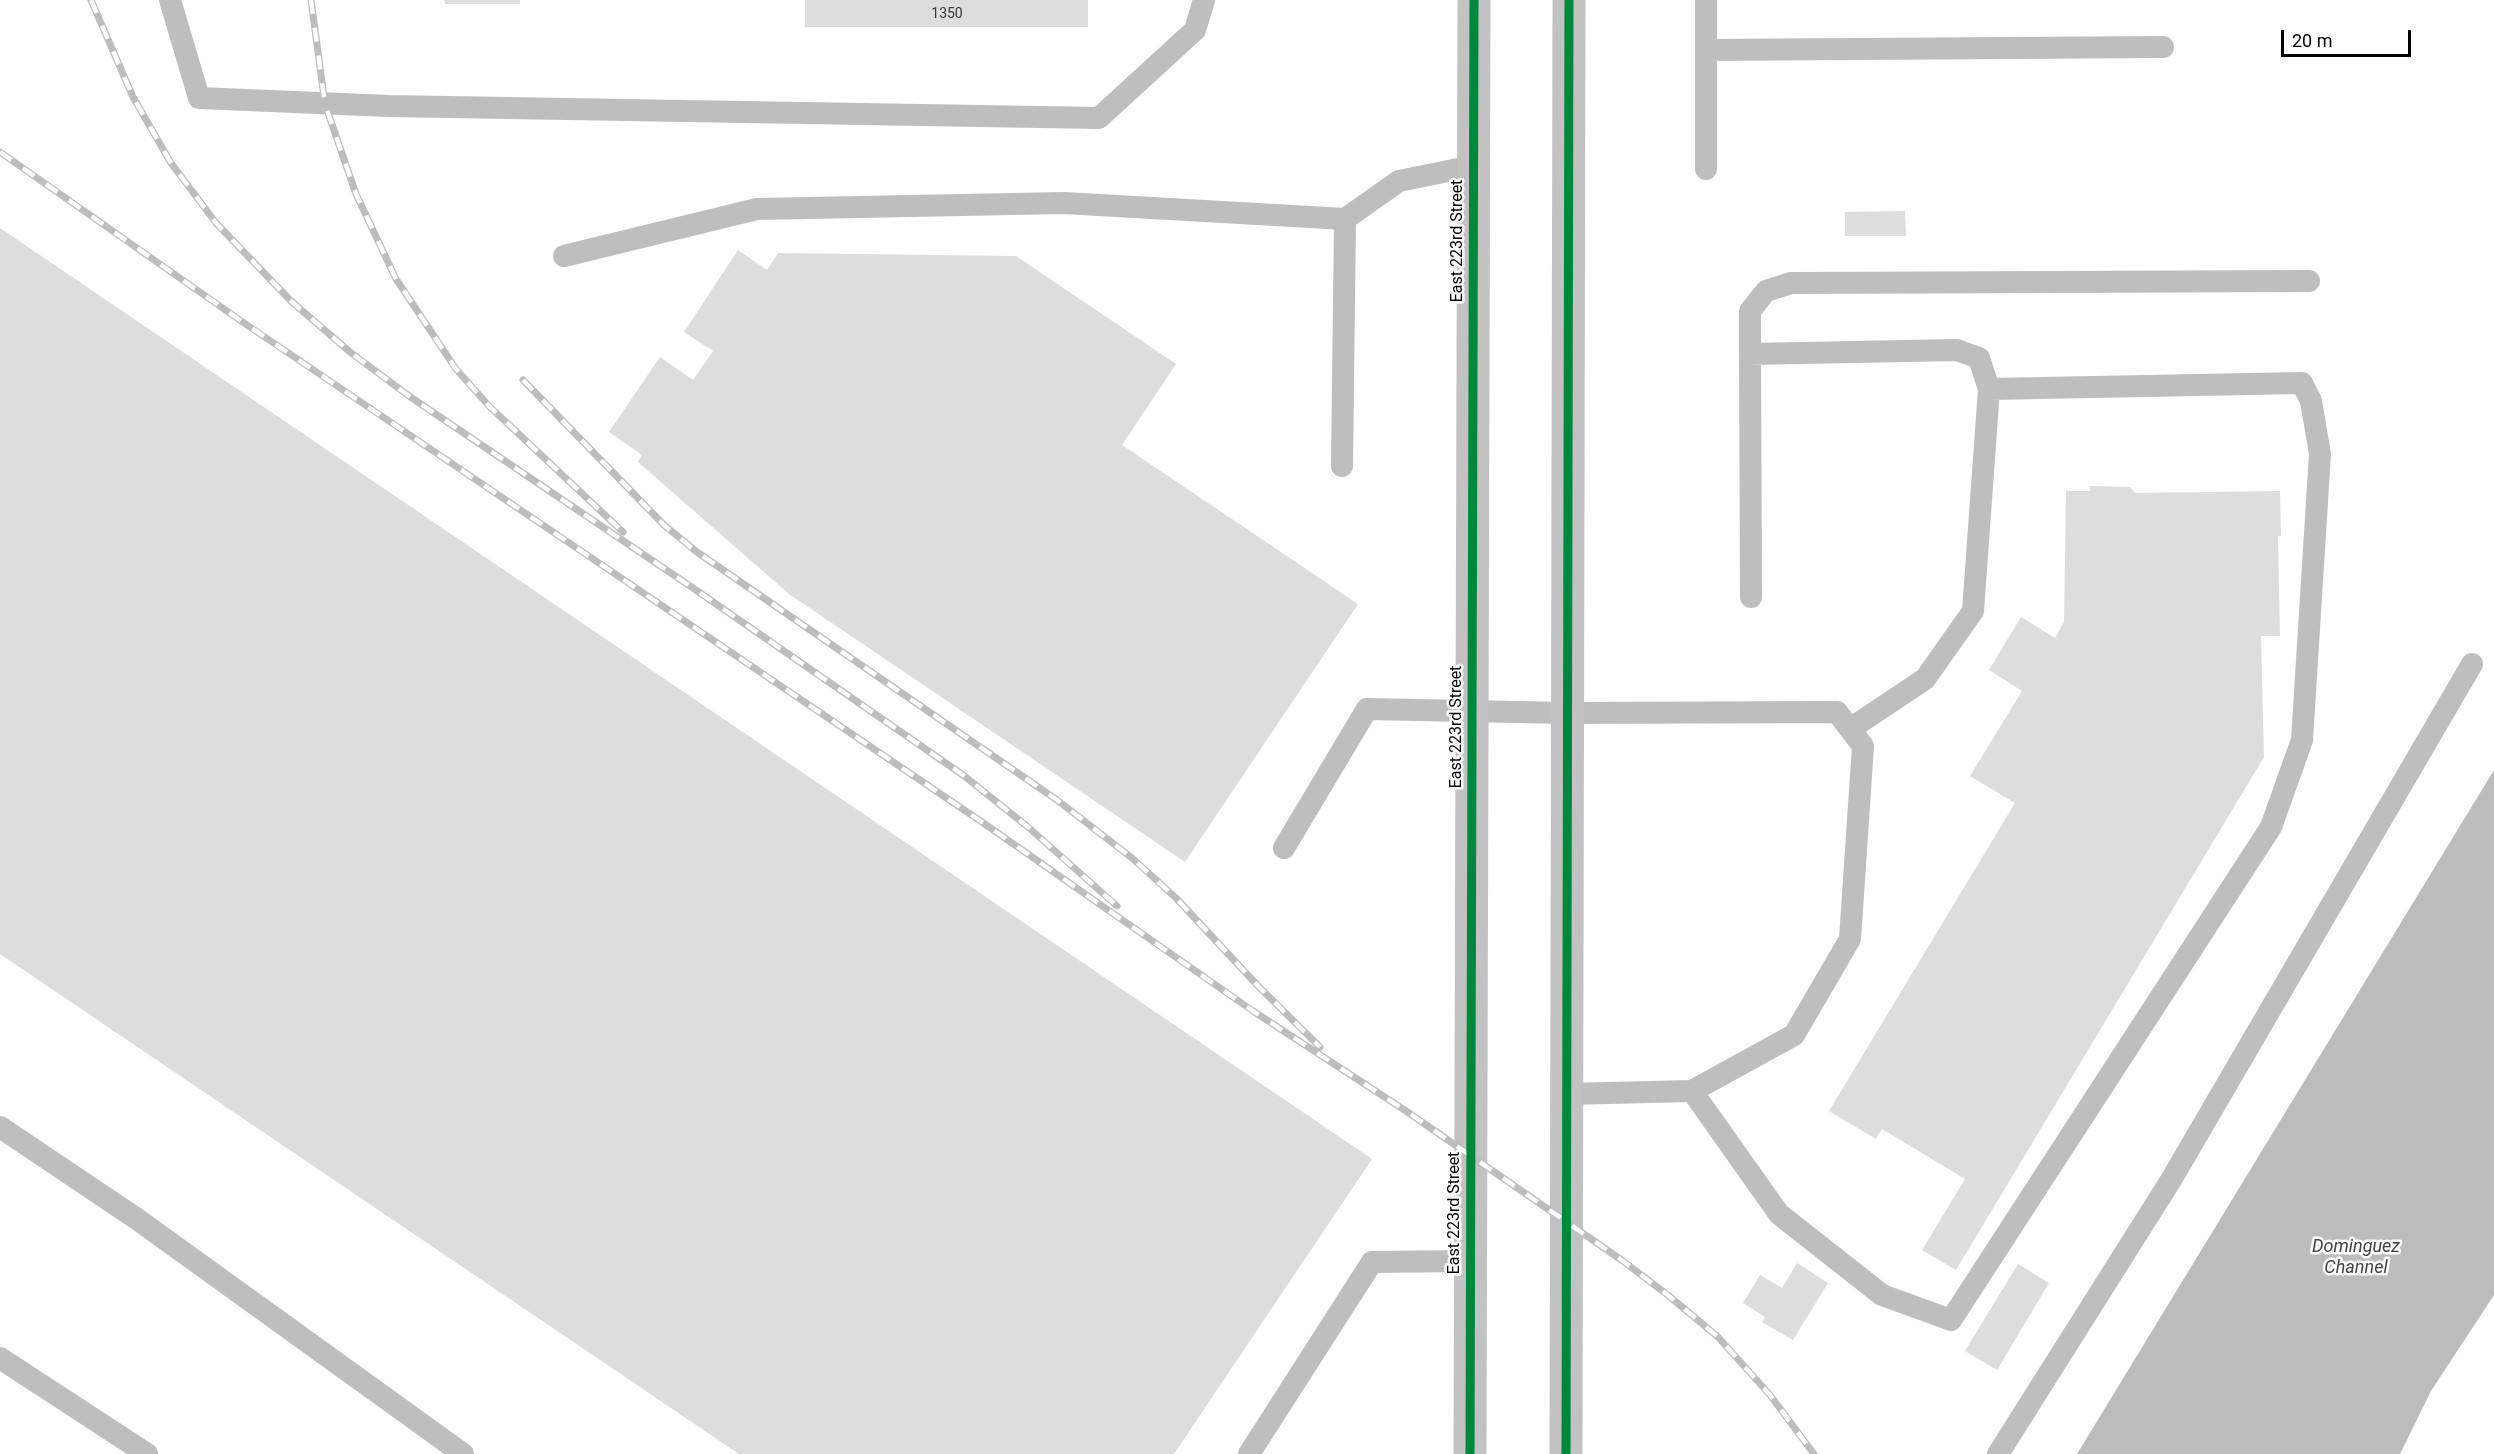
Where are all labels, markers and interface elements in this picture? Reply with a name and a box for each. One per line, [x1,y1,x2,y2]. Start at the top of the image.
house number: 1350 [931,6,963,22]
scale bar [2284,18,2414,56]
text: 20 m [2292,30,2332,51]
street label: East 223rd Street [1448,180,1468,302]
street label: East 223rd Street [1447,666,1467,788]
street label: East 223rd Street [1445,1152,1465,1274]
water label: Dominguez Channel [2312,1236,2400,1278]

